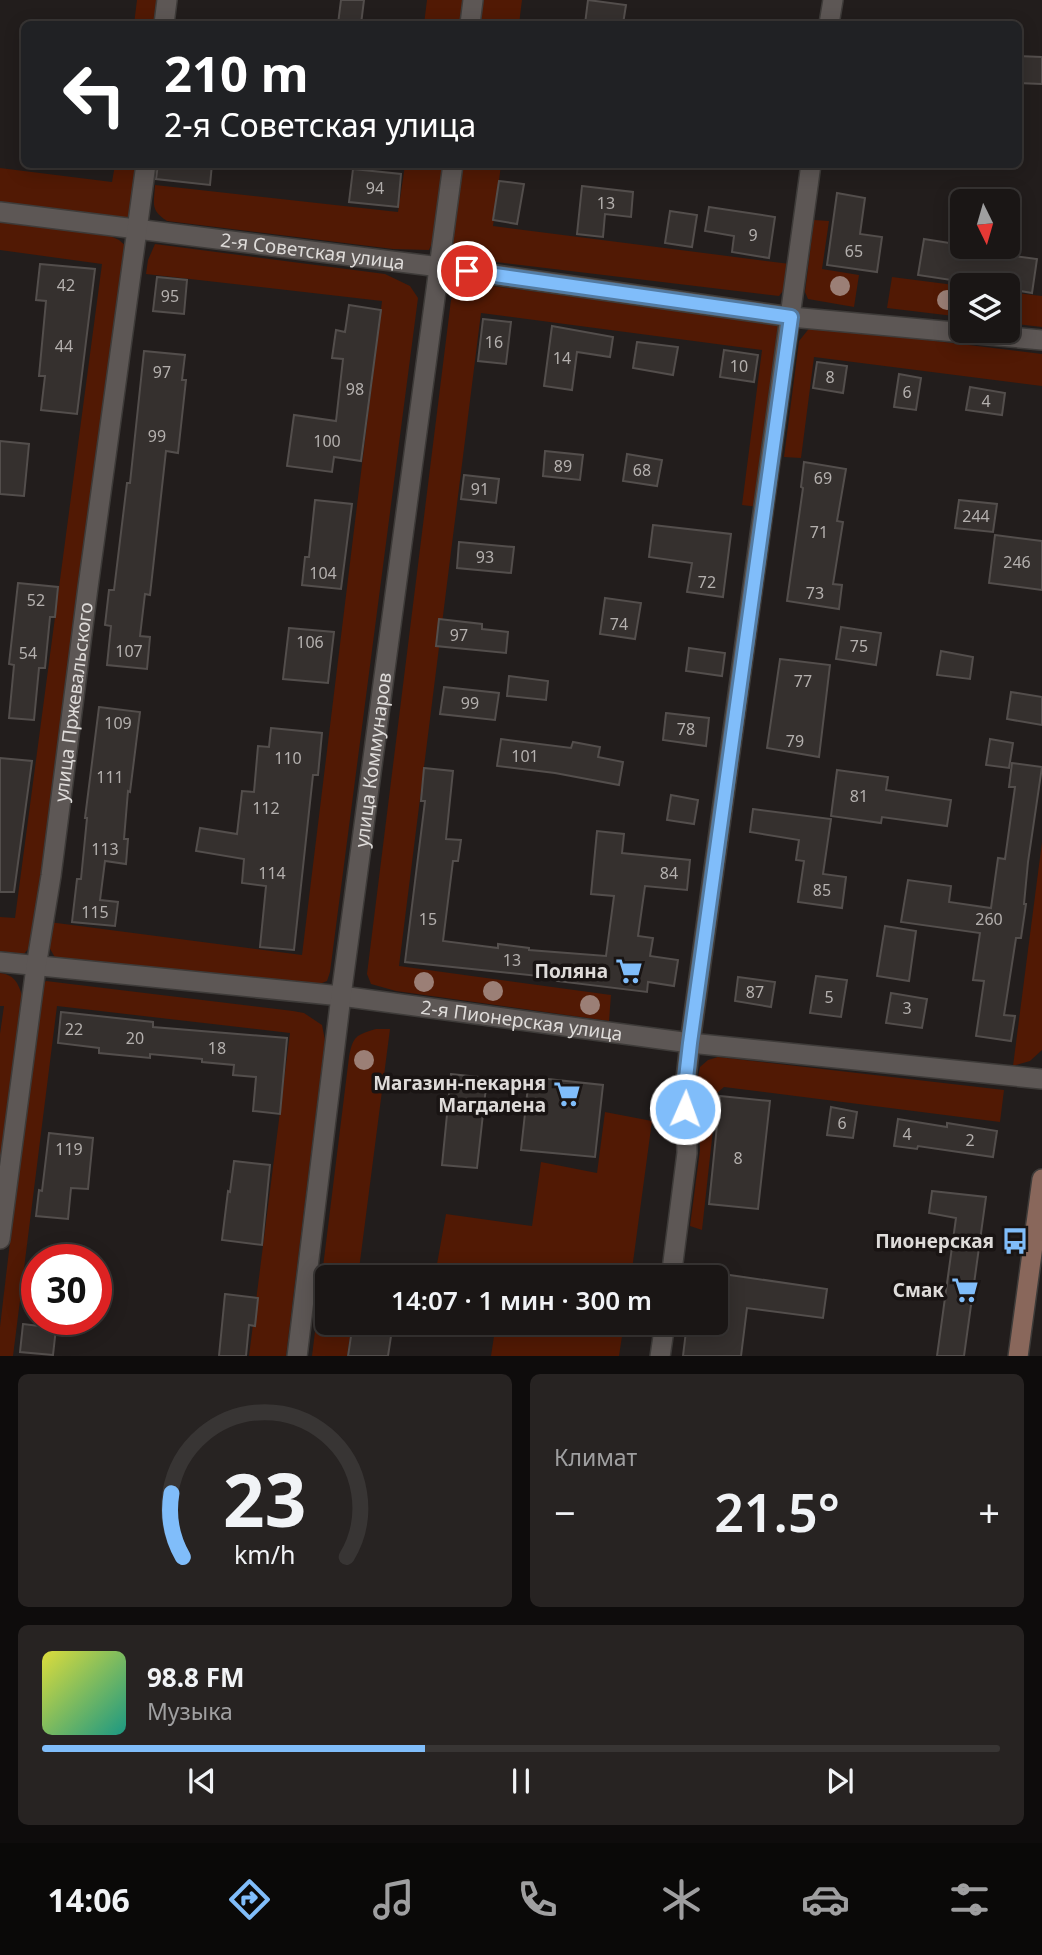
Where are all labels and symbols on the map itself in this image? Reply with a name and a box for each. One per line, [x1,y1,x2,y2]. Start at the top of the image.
house number: 94 [366,177,384,199]
north arrow [950,189,1020,259]
house number: 13 [597,192,615,214]
house number: 9 [748,224,758,246]
street label: 2-я Советская улица [219,227,406,275]
house number: 65 [845,240,863,262]
pin [437,241,497,301]
house number: 42 [57,274,75,296]
house number: 95 [161,285,179,307]
house number: 16 [485,331,503,353]
house number: 44 [55,335,73,357]
house number: 14 [553,347,571,369]
house number: 10 [730,355,748,377]
house number: 97 [153,361,171,383]
house number: 8 [825,366,835,388]
house number: 98 [346,378,364,400]
house number: 6 [902,381,912,403]
house number: 4 [981,390,991,412]
house number: 99 [148,425,166,447]
house number: 100 [313,430,341,452]
house number: 89 [554,455,572,477]
house number: 68 [633,459,651,481]
house number: 69 [814,467,832,489]
house number: 91 [471,478,489,500]
house number: 244 [962,505,990,527]
house number: 71 [810,521,828,543]
house number: 93 [476,546,494,568]
house number: 246 [1003,551,1031,573]
house number: 104 [309,562,337,584]
house number: 72 [698,571,716,593]
house number: 73 [806,582,824,604]
house number: 52 [27,589,45,611]
street label: улица Пржевальского [48,601,99,803]
house number: 74 [610,613,628,635]
house number: 97 [450,624,468,646]
house number: 106 [296,631,324,653]
house number: 75 [850,635,868,657]
house number: 107 [115,640,143,662]
house number: 54 [19,642,37,664]
house number: 77 [794,670,812,692]
street label: улица Коммунаров [348,671,397,849]
house number: 99 [461,692,479,714]
house number: 109 [104,712,132,734]
house number: 78 [677,718,695,740]
house number: 79 [786,730,804,752]
house number: 101 [511,745,539,767]
house number: 110 [274,747,302,769]
house number: 111 [96,766,124,788]
house number: 81 [850,785,868,807]
house number: 112 [252,797,280,819]
house number: 113 [91,838,119,860]
house number: 114 [258,862,286,884]
house number: 84 [660,862,678,884]
house number: 85 [813,879,831,901]
house number: 115 [81,901,109,923]
house number: 15 [419,908,437,930]
house number: 260 [975,908,1003,930]
house number: 13 [503,949,521,971]
supermarket icon: Поляна [614,956,644,986]
place label: Поляна [535,958,608,984]
house number: 87 [746,981,764,1003]
house number: 5 [824,986,834,1008]
street label: 2-я Пионерская улица [419,994,624,1047]
house number: 3 [902,997,912,1019]
house number: 22 [65,1018,83,1040]
house number: 20 [126,1027,144,1049]
house number: 18 [208,1037,226,1059]
place label: Магазин-пекарня Магдалена [373,1070,546,1118]
position arrow [648,1072,722,1146]
supermarket icon: Магазин-пекарня Магдалена [552,1079,582,1109]
house number: 6 [837,1112,847,1134]
house number: 4 [902,1123,912,1145]
house number: 2 [965,1129,975,1151]
house number: 119 [55,1138,83,1160]
house number: 8 [733,1147,743,1169]
bus stop icon: Пионерская [1000,1226,1030,1256]
place label: Пионерская [875,1228,994,1254]
speed limit sign: 30 [21,1244,112,1335]
supermarket icon: Смак [950,1275,980,1305]
place label: Смак [893,1277,944,1303]

